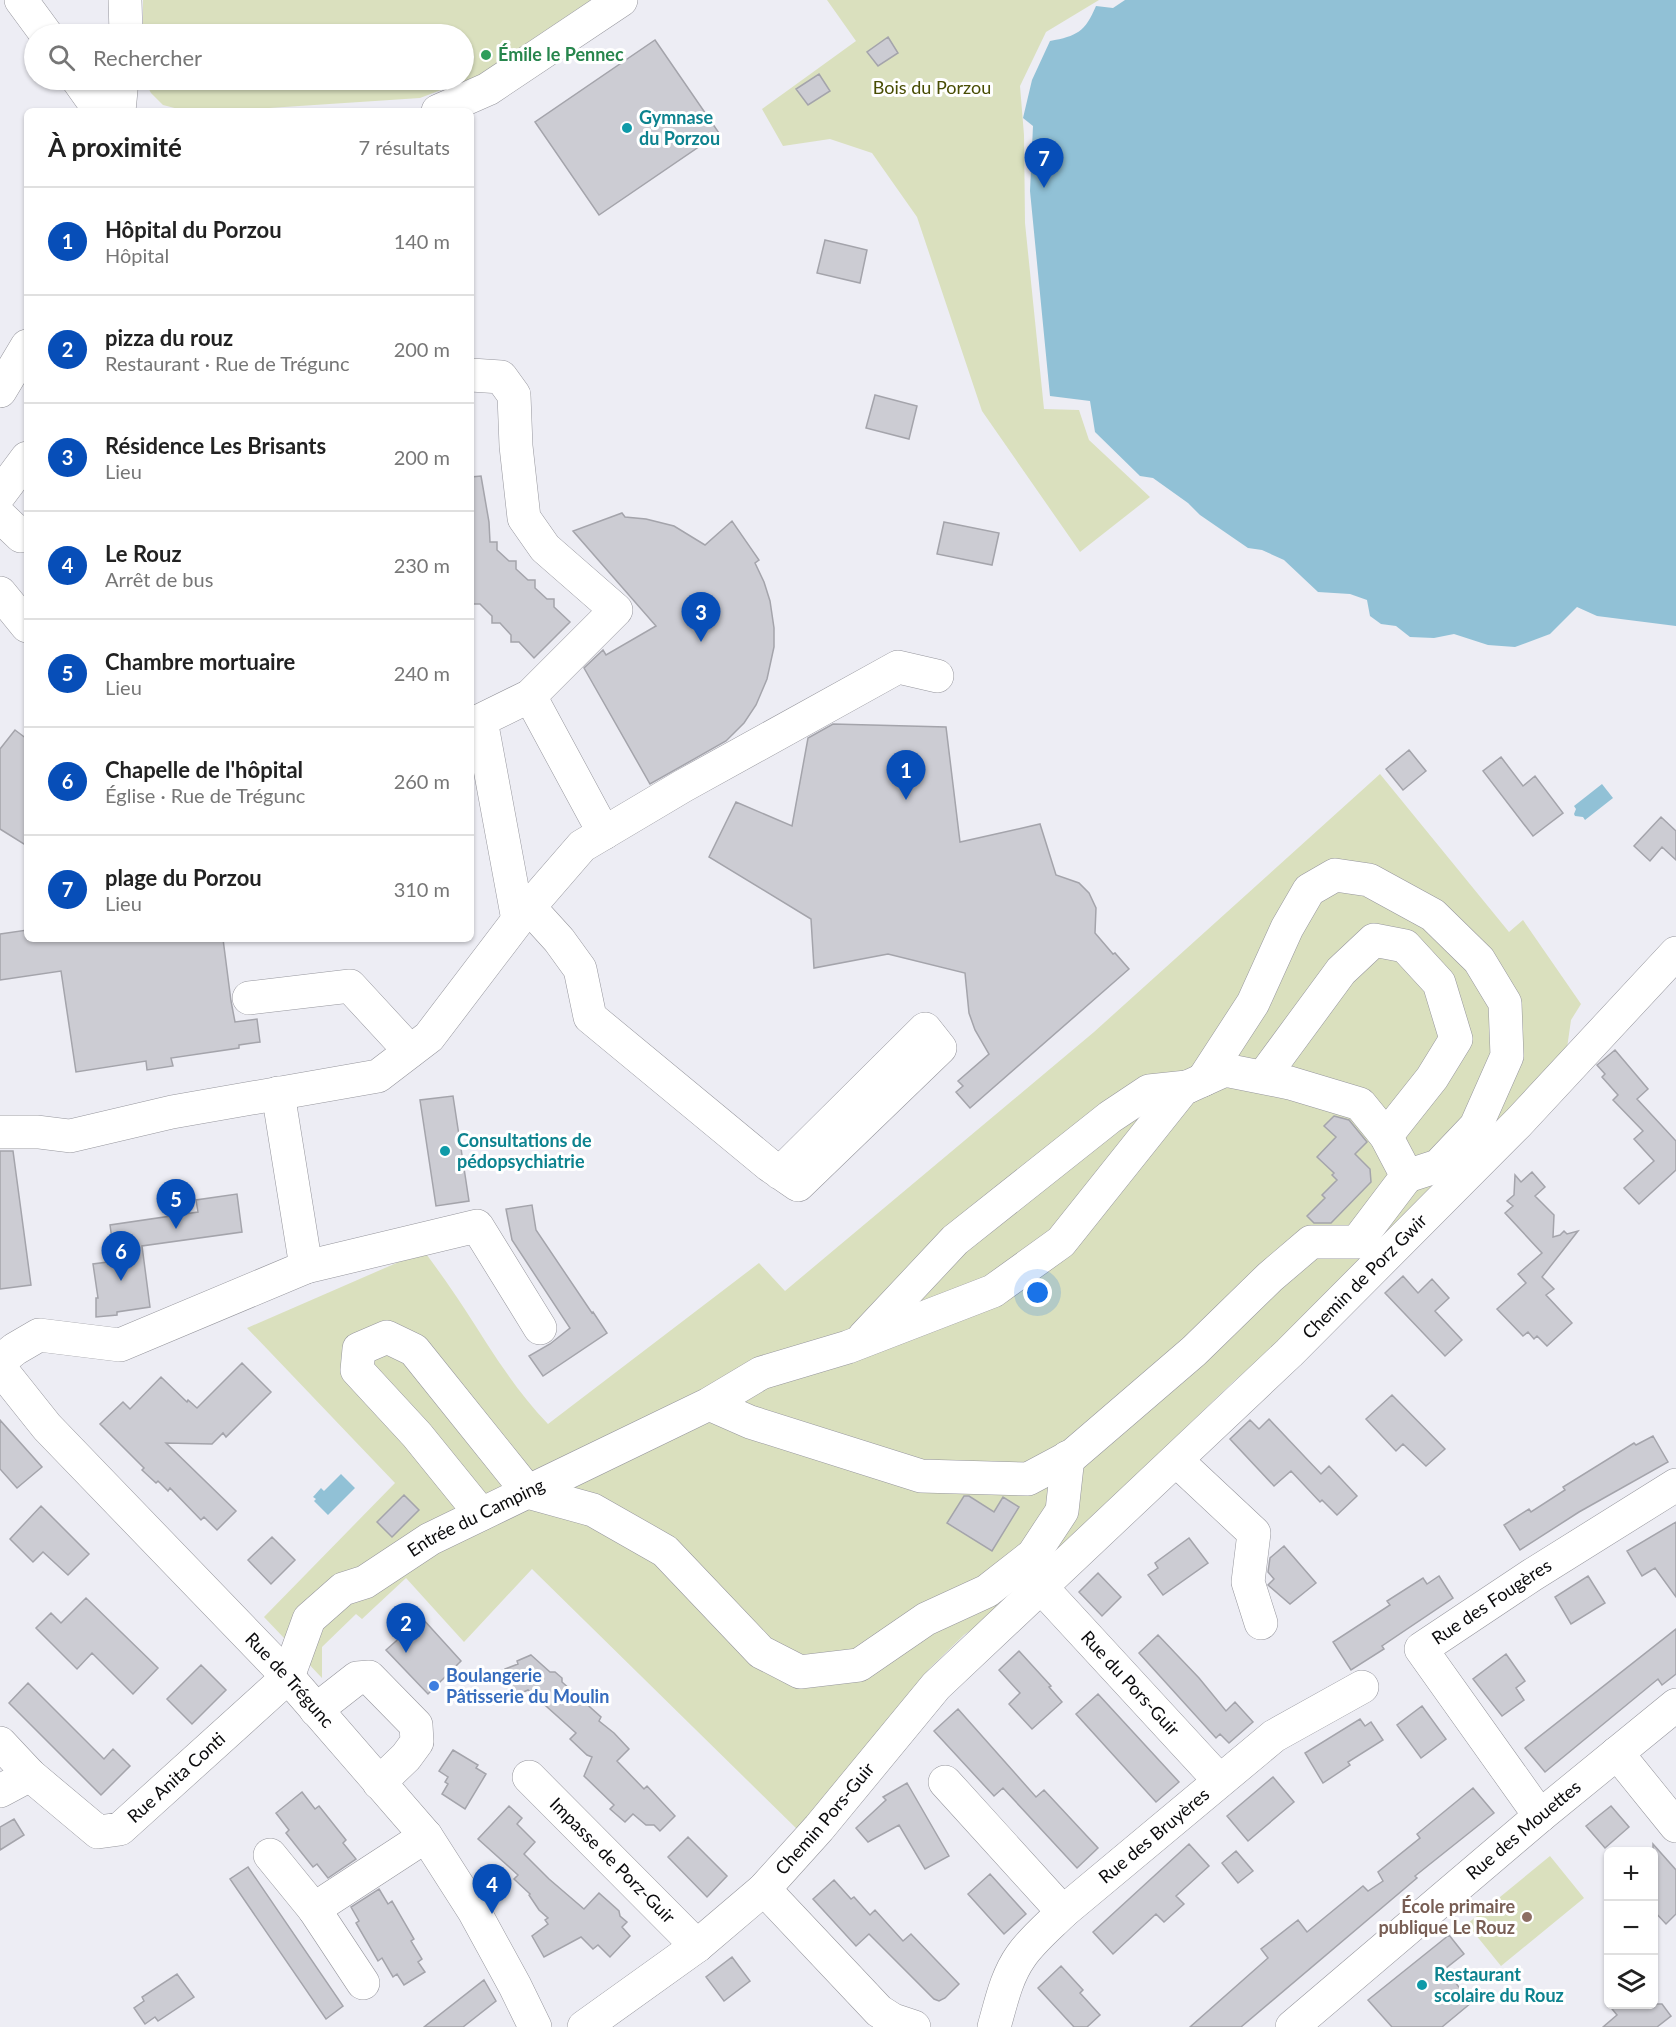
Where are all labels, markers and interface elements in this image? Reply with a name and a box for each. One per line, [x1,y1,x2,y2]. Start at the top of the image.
search box [24,24,474,90]
icon: search [45,41,78,74]
place label: Émile le Pennec [498,43,624,65]
text: Rechercher [93,44,202,71]
marker: Émile le Pennec [479,48,493,62]
park label: Bois du Porzou [873,76,991,98]
place label: Gymnase du Porzou [639,106,720,149]
marker: Gymnase du Porzou [620,121,634,135]
text: À proximité [48,131,182,163]
text: 7 résultats [359,135,450,159]
pin: 7 [1024,138,1064,188]
text: Hôpital du Porzou [105,216,282,243]
text: 1 [62,229,73,253]
text: 140 m [394,229,450,253]
text: Hôpital [105,243,169,267]
text: pizza du rouz [105,324,233,351]
text: 2 [62,337,73,361]
text: 200 m [394,337,450,361]
text: Restaurant · Rue de Trégunc [105,351,350,375]
text: Résidence Les Brisants [105,432,326,459]
text: 3 [62,445,73,469]
text: 200 m [394,445,450,469]
text: Lieu [105,459,142,483]
text: Le Rouz [105,540,182,567]
text: 4 [62,553,73,577]
text: 230 m [394,553,450,577]
text: Arrêt de bus [105,567,213,591]
pin: 3 [682,592,720,642]
text: Chambre mortuaire [105,648,295,675]
text: 5 [62,661,73,685]
text: 240 m [394,661,450,685]
text: Lieu [105,675,142,699]
pin: 1 [886,750,926,800]
text: Chapelle de l'hôpital [105,756,303,783]
text: 6 [62,769,73,793]
text: 260 m [394,769,450,793]
text: Église · Rue de Trégunc [105,783,305,807]
text: plage du Porzou [105,864,262,891]
text: 7 [62,877,73,901]
text: 310 m [394,877,450,901]
text: Lieu [105,891,142,915]
place label: Consultations de pédopsychiatrie [457,1129,592,1172]
marker: Consultations de pédopsychiatrie [438,1144,452,1158]
pin: 5 [156,1180,195,1229]
street label: Chemin de Porz Gwir [1297,1209,1431,1343]
pin: 6 [102,1232,140,1281]
your location [1023,1278,1052,1307]
street label: Entrée du Camping [403,1473,548,1561]
street label: Rue des Fougères [1427,1554,1555,1649]
pin: 2 [386,1604,426,1653]
street label: Rue du Pors-Guir [1077,1626,1185,1740]
street label: Rue de Trégunc [241,1627,339,1732]
place label: Boulangerie Pâtisserie du Moulin [446,1664,609,1707]
marker: Boulangerie Pâtisserie du Moulin [427,1679,441,1693]
street label: Rue Anita Conti [122,1727,229,1827]
street label: Chemin Pors-Guir [770,1757,879,1879]
street label: Rue des Mouettes [1461,1775,1585,1884]
street label: Rue des Bruyères [1094,1783,1213,1888]
street label: Impasse de Porz-Guir [546,1792,680,1928]
map controls [1604,1847,1658,2009]
button: + [1604,1847,1658,1901]
pin: 4 [472,1864,512,1914]
place label: École primaire publique Le Rouz [1378,1895,1515,1938]
button: − [1604,1901,1658,1955]
marker: École primaire publique Le Rouz [1520,1910,1534,1924]
button: layers [1604,1955,1658,2009]
place label: Restaurant scolaire du Rouz [1434,1963,1564,2006]
marker: Restaurant scolaire du Rouz [1415,1978,1429,1992]

